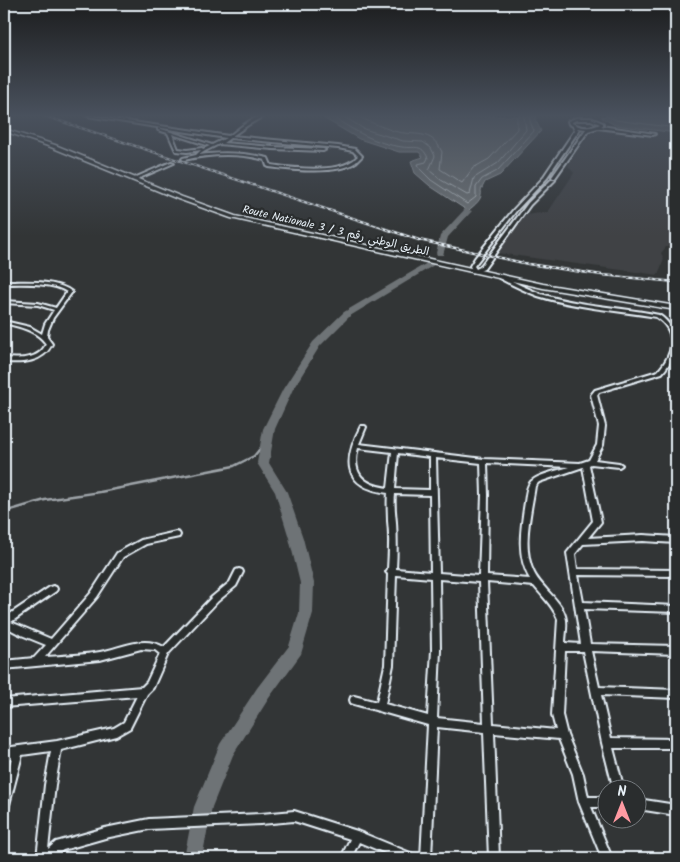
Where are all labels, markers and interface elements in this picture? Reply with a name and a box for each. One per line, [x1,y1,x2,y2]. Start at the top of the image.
street label: Route Nationale 3 / الطريق الوطني رقم 3 [240,201,431,262]
north arrow [598,780,648,830]
text: N [618,781,627,803]

